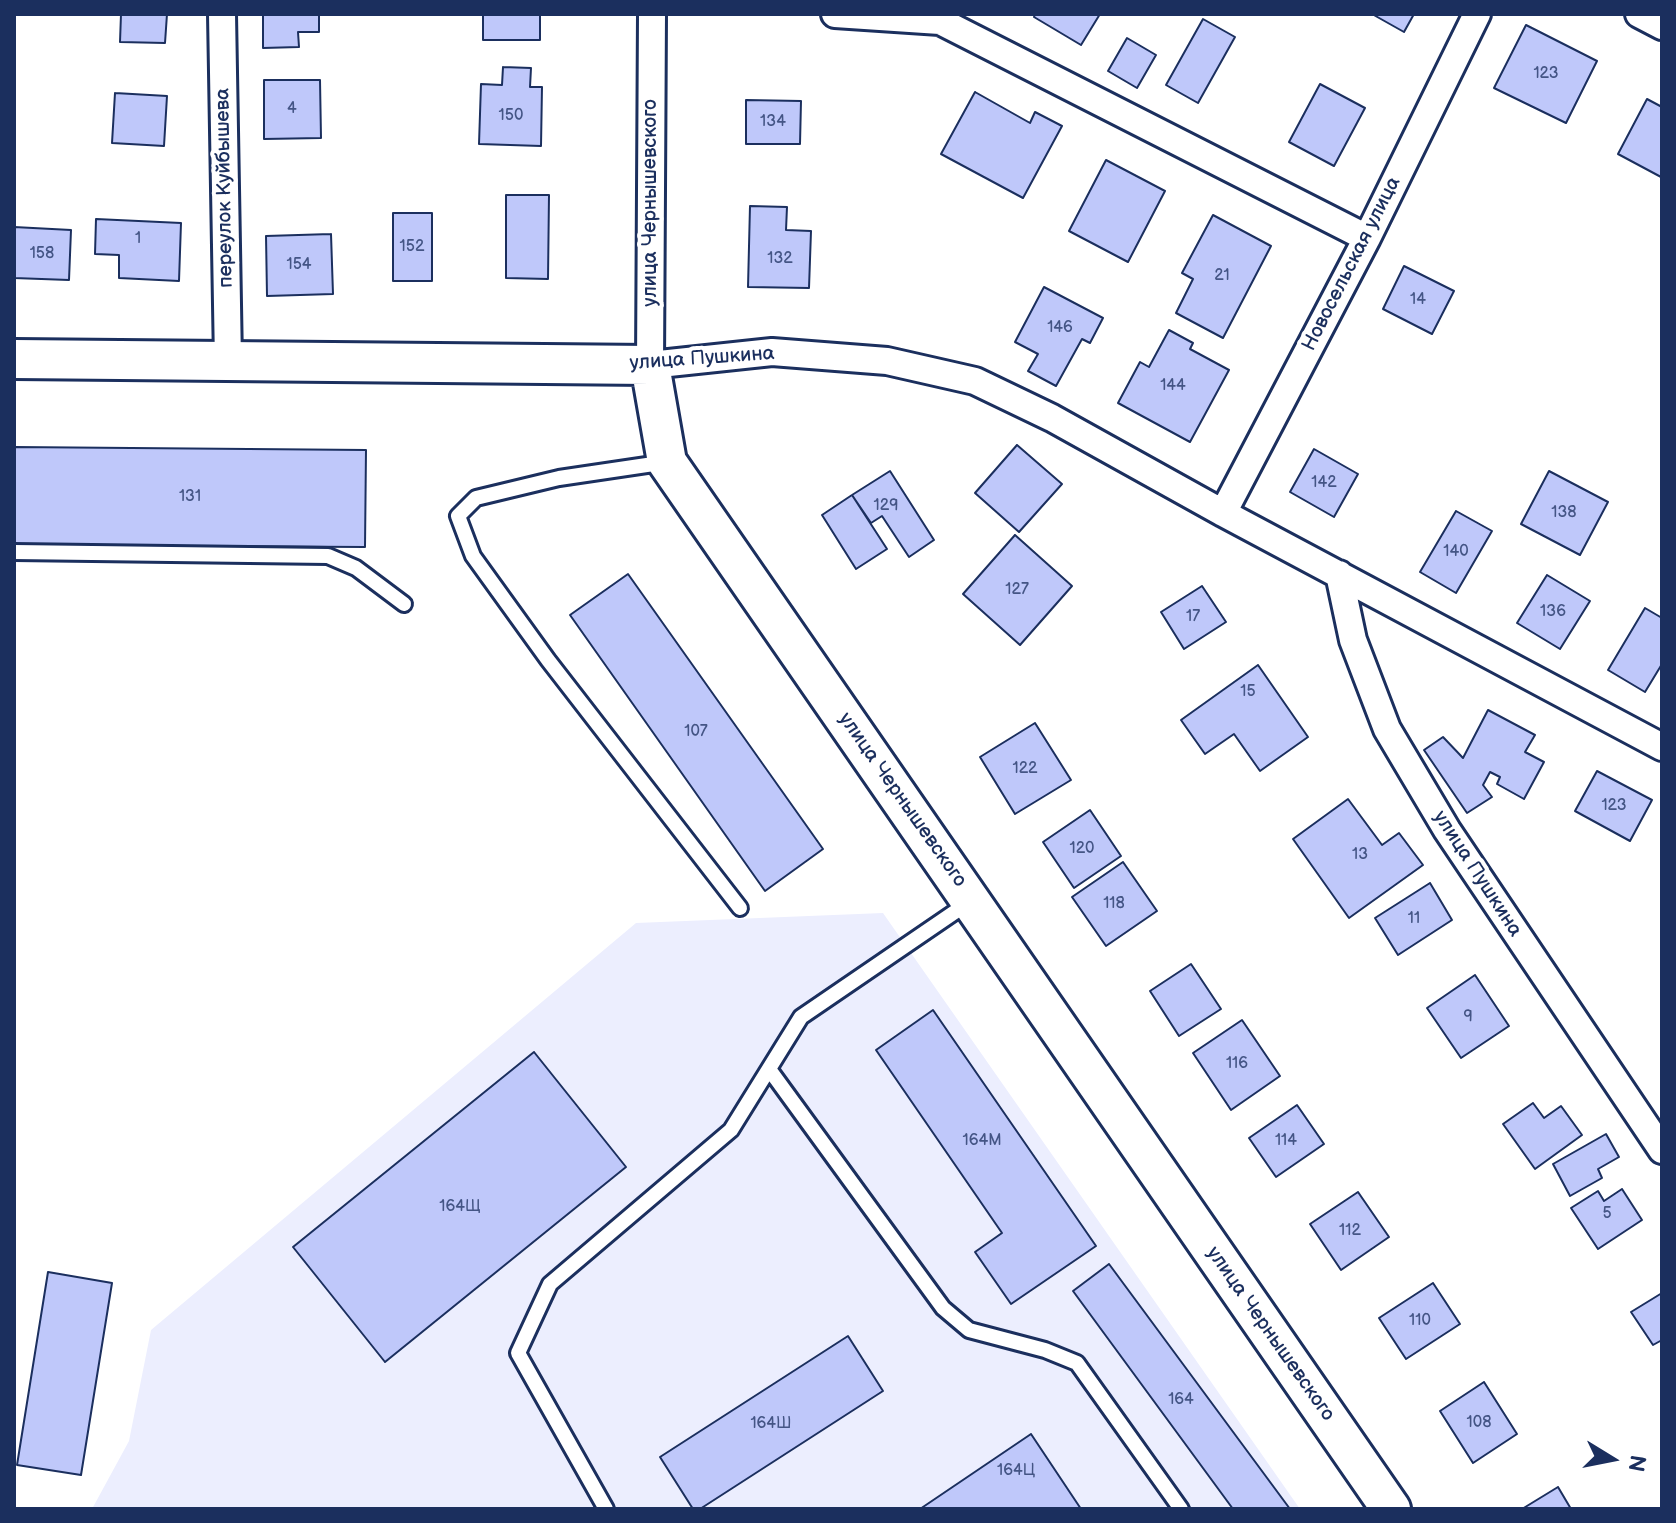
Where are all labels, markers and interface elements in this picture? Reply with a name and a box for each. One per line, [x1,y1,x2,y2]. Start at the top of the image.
house number: 123 [1533,64,1559,84]
street label: переулок Куйбышева [211,88,239,288]
house number: 4 [287,99,297,119]
street label: улица Чернышевского [639,99,663,307]
house number: 150 [499,106,523,126]
house number: 134 [760,112,786,132]
street label: Новосельская улица [1298,173,1406,355]
house number: 1 [135,229,141,249]
house number: 152 [400,237,424,257]
house number: 158 [30,244,54,264]
house number: 132 [767,249,793,269]
house number: 154 [286,255,312,275]
house number: 21 [1214,266,1230,286]
house number: 14 [1410,290,1426,310]
house number: 146 [1047,318,1073,338]
street label: улица Пушкина [629,342,775,376]
house number: 144 [1160,376,1186,396]
house number: 142 [1311,473,1337,493]
house number: 131 [179,487,201,507]
house number: 129 [874,496,898,516]
house number: 138 [1551,503,1577,523]
house number: 140 [1443,542,1469,562]
house number: 127 [1005,580,1029,600]
house number: 136 [1540,602,1566,622]
house number: 17 [1186,607,1200,627]
house number: 15 [1240,682,1256,702]
street label: улица Чернышевского [833,708,971,892]
house number: 107 [684,722,708,742]
house number: 122 [1012,759,1038,779]
house number: 123 [1601,796,1627,816]
street label: улица Пушкина [1427,807,1527,941]
house number: 120 [1069,839,1095,859]
house number: 13 [1352,845,1368,865]
house number: 118 [1103,894,1125,914]
house number: 11 [1408,909,1420,929]
house number: 9 [1463,1007,1473,1027]
house number: 116 [1226,1054,1248,1074]
house number: 164М [962,1131,1002,1151]
house number: 114 [1275,1131,1297,1151]
house number: 164Щ [439,1197,481,1217]
house number: 5 [1602,1204,1612,1224]
house number: 112 [1339,1221,1361,1241]
street label: улица Чернышевского [1201,1242,1339,1426]
house number: 110 [1409,1311,1431,1331]
house number: 164 [1168,1390,1194,1410]
house number: 108 [1467,1413,1491,1433]
house number: 164Ш [750,1414,792,1434]
north arrow [1572,1419,1652,1499]
text: N [1621,1453,1651,1474]
house number: 164Ц [997,1461,1035,1481]

